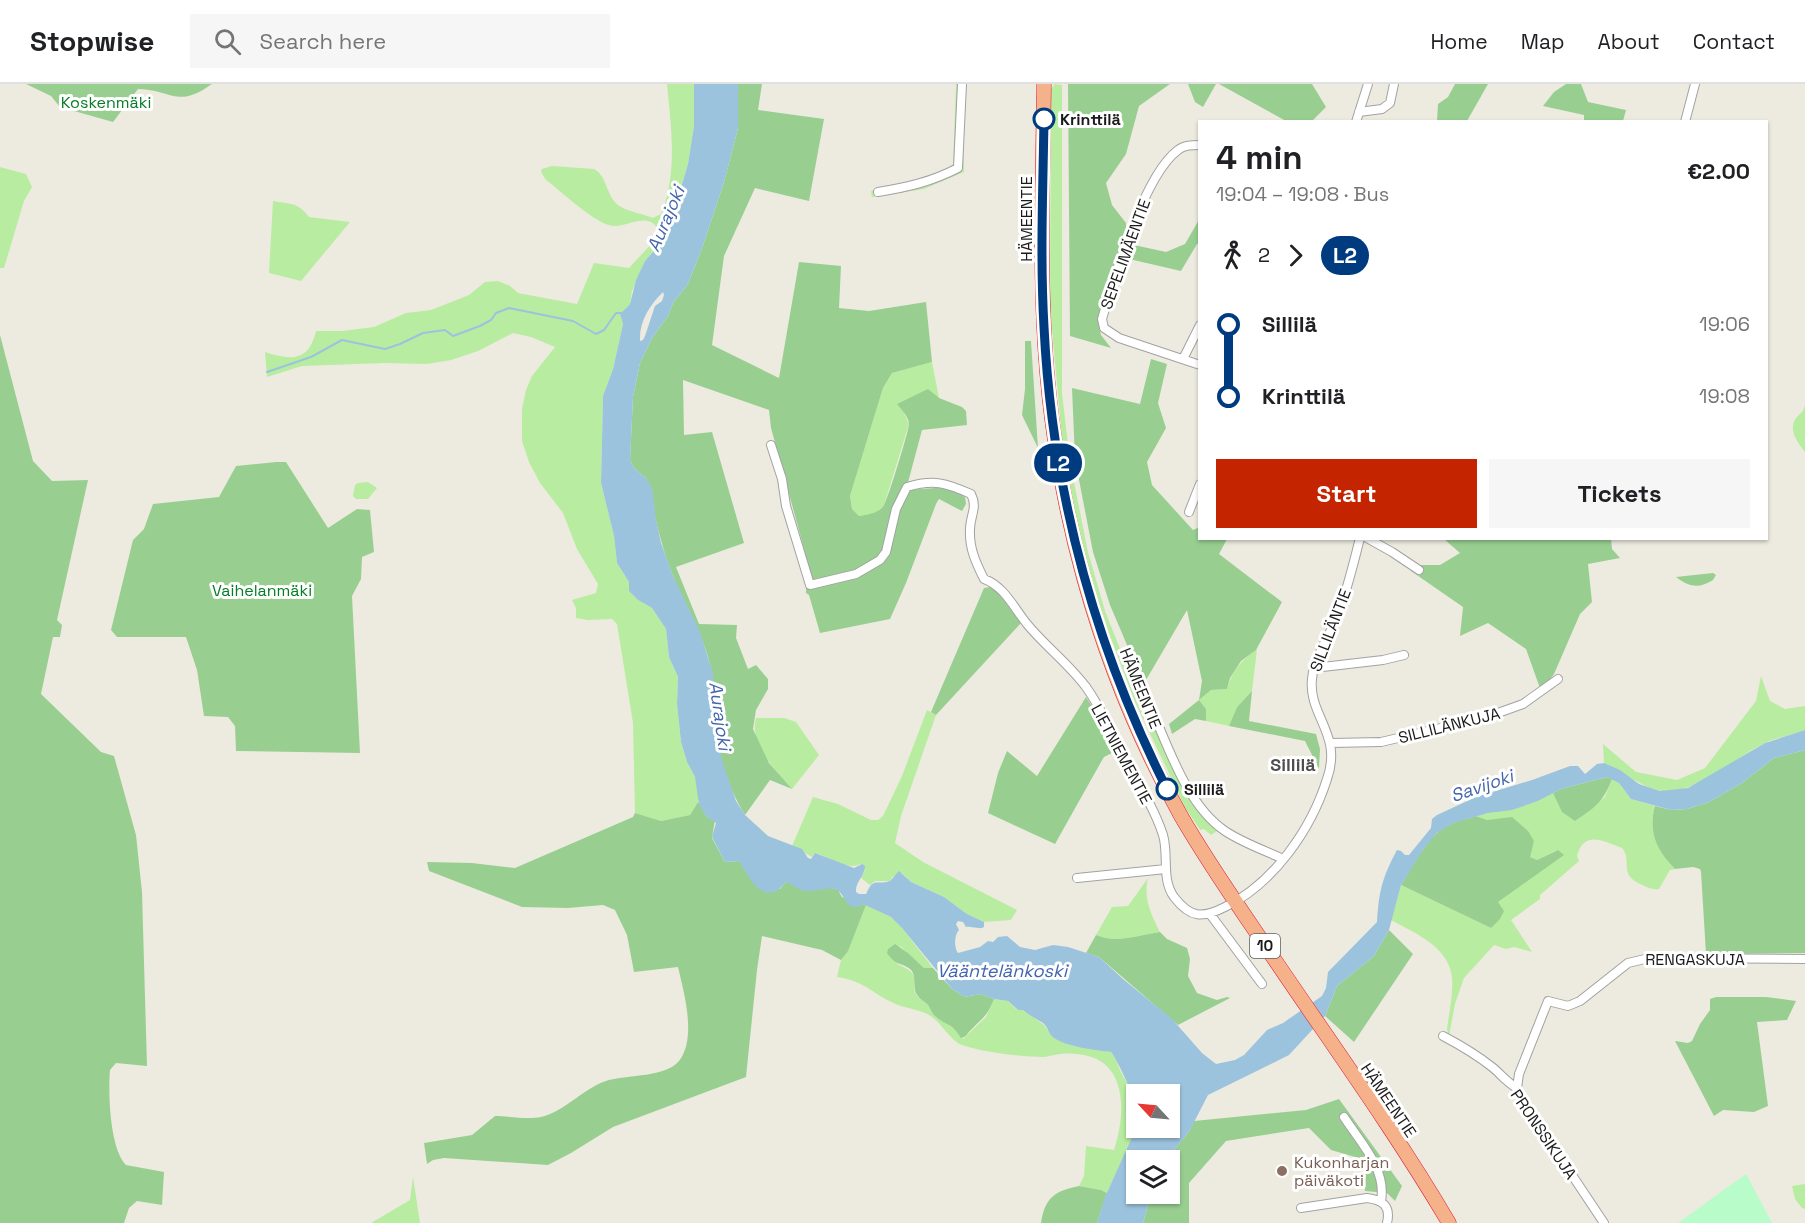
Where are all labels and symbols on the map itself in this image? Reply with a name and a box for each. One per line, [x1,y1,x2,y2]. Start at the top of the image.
park label: Koskenmäki [61,92,151,113]
marker: Krinttilä [1033,108,1055,130]
place label: Krinttilä [1060,109,1121,130]
street label: HÄMEENTIE [1016,176,1037,262]
water label: Aurajoki [642,180,691,255]
street label: SEPELIMÄENTIE [1096,196,1155,312]
line badge: L2 [1031,444,1085,482]
park label: Vaihelanmäki [212,580,312,601]
street label: SILLILÄNTIE [1305,586,1356,674]
street label: HÄMEENTIE [1115,645,1166,732]
water label: Aurajoki [704,680,737,754]
street label: LIETNIEMENTIE [1086,701,1157,808]
street label: SILLILÄNKUJA [1396,703,1502,748]
district label: Sillilä [1270,753,1316,776]
water label: Savijoki [1448,763,1519,807]
marker: Sillilä [1156,778,1178,800]
place label: Sillilä [1184,779,1224,800]
road number: 10 [1250,934,1280,958]
street label: RENGASKUJA [1645,949,1745,970]
water label: Vääntelänkoski [937,959,1070,982]
street label: HÄMEENTIE [1356,1059,1421,1142]
north arrow [1126,1084,1180,1138]
street label: PRONSSIKUJA [1506,1085,1581,1183]
place label: Kukonharjan päiväkoti [1294,1152,1389,1191]
marker: Kukonharjan päiväkoti [1275,1164,1289,1178]

